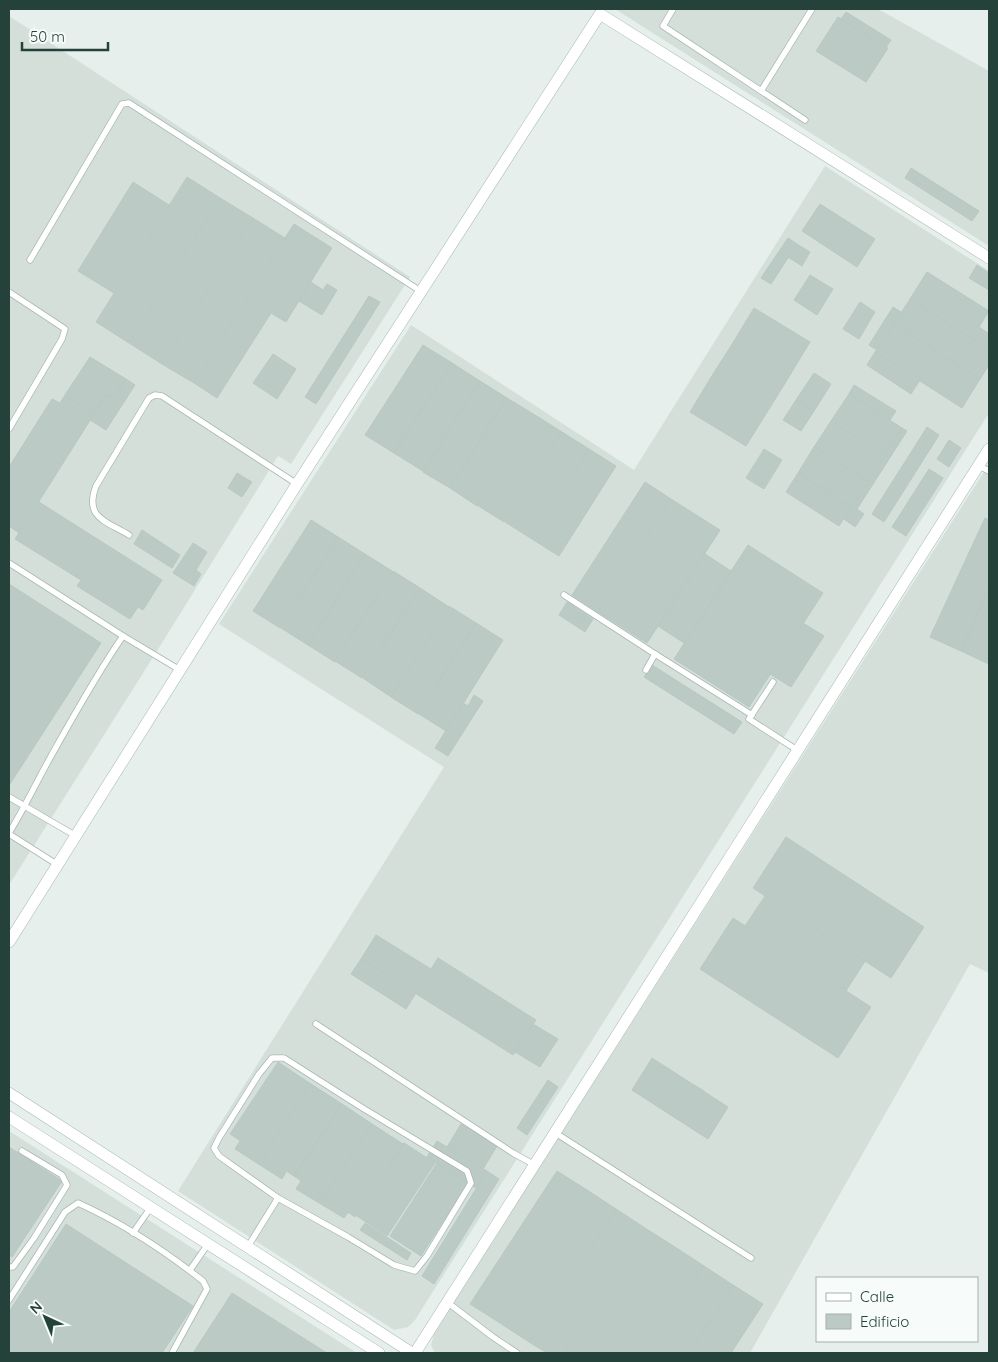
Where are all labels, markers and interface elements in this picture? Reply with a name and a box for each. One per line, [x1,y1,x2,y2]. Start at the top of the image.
scale bar [22,20,109,52]
text: 50 m [30,27,65,46]
legend [816,1277,978,1342]
text: Calle [860,1287,894,1306]
north arrow [20,1292,70,1342]
text: N [26,1298,46,1318]
text: Edificio [860,1312,909,1331]

